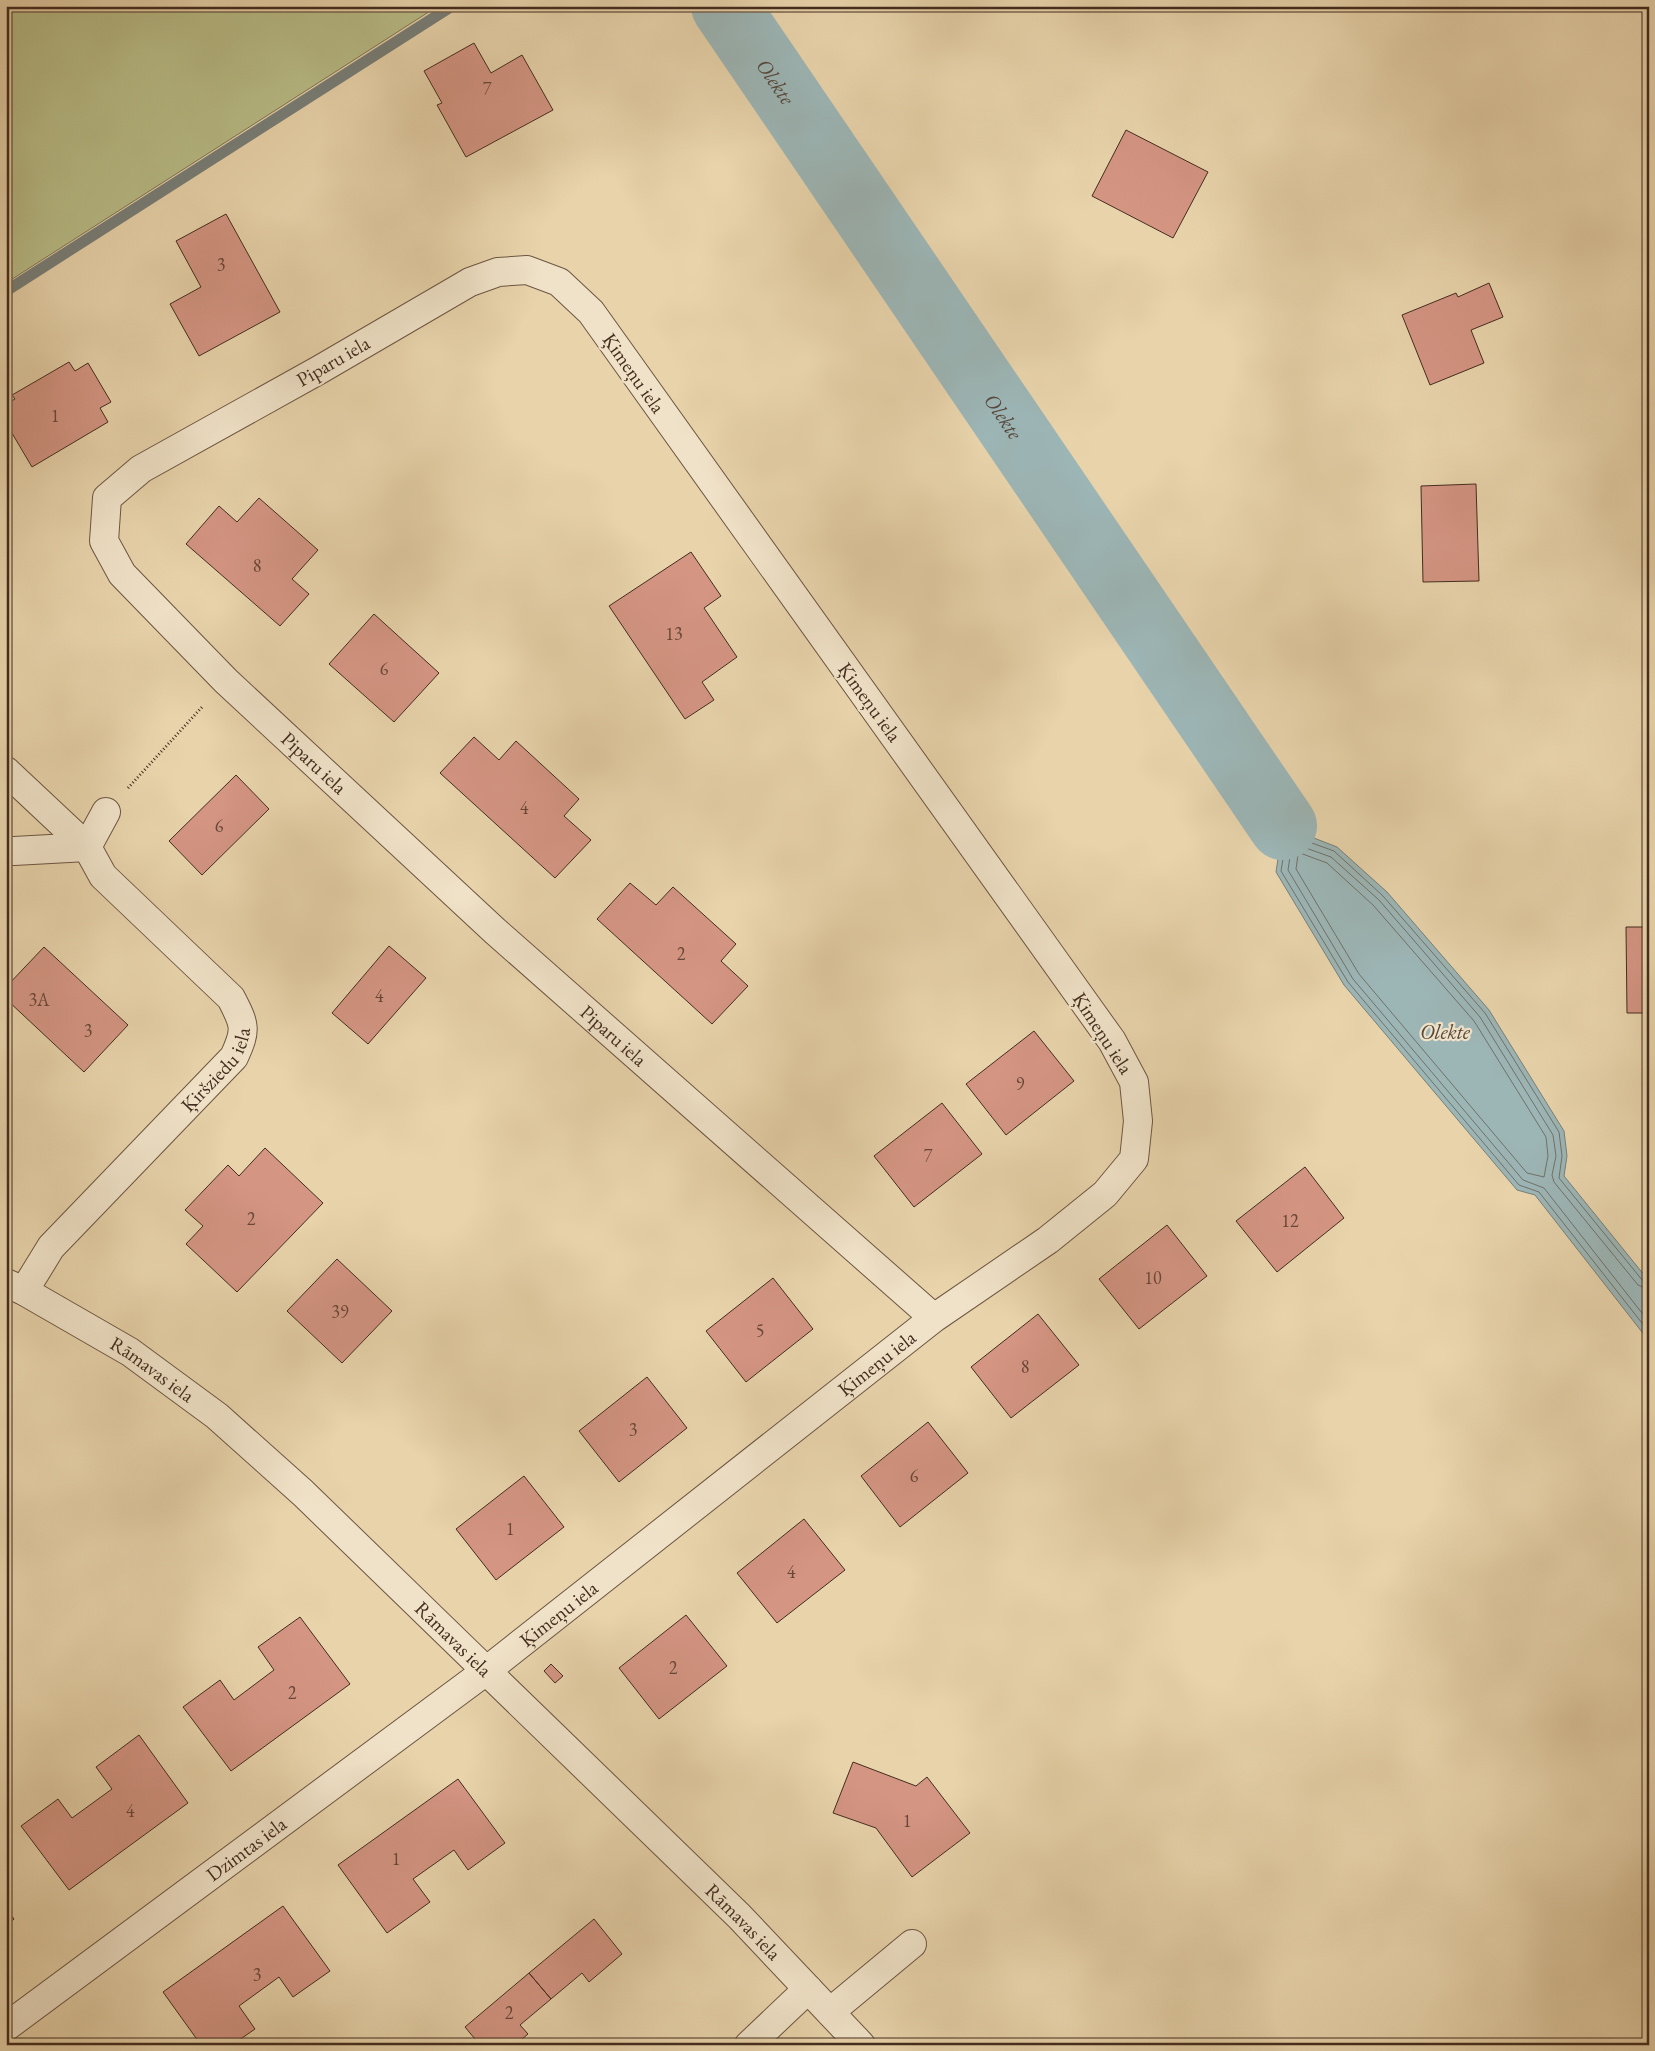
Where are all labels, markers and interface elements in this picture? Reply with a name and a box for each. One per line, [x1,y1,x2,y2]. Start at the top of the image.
water label: Olekte [751,53,802,110]
house number: 7 [483,77,492,100]
house number: 3 [217,253,225,276]
street label: Ķimeņu iela [597,328,671,418]
street label: Piparu iela [292,330,374,392]
water label: Olekte [979,388,1030,445]
house number: 1 [51,404,59,427]
house number: 8 [253,554,261,577]
house number: 13 [665,622,683,645]
house number: 6 [380,657,389,680]
street label: Ķimeņu iela [832,657,908,747]
street label: Piparu iela [276,726,353,800]
house number: 4 [520,796,529,819]
house number: 6 [215,814,224,837]
house number: 2 [677,942,686,965]
house number: 4 [375,984,384,1007]
street label: Ķimeņu iela [1067,987,1139,1079]
house number: 3A [28,988,50,1011]
street label: Piparu iela [575,999,652,1072]
water label: Olekte [1420,1018,1471,1045]
house number: 3 [84,1019,92,1042]
street label: Ķiršziedu iela [175,1027,256,1117]
house number: 9 [1016,1072,1025,1095]
house number: 7 [924,1144,933,1167]
house number: 2 [247,1207,256,1230]
house number: 12 [1281,1209,1299,1232]
house number: 10 [1144,1266,1162,1289]
house number: 39 [331,1300,349,1323]
house number: 5 [756,1319,764,1342]
street label: Ķimeņu iela [832,1324,921,1402]
street label: Rāmavas iela [105,1330,200,1408]
house number: 8 [1021,1355,1029,1378]
house number: 3 [629,1418,637,1441]
house number: 6 [910,1464,919,1487]
house number: 1 [506,1517,514,1540]
house number: 4 [787,1560,796,1583]
street label: Ķimeņu iela [514,1575,603,1653]
street label: Rāmavas iela [409,1596,498,1682]
house number: 2 [669,1656,678,1679]
house number: 2 [288,1681,297,1704]
house number: 4 [126,1799,135,1822]
house number: 1 [903,1809,911,1832]
street label: Dzimtas iela [201,1811,291,1887]
house number: 1 [392,1847,400,1870]
street label: Rāmavas iela [700,1878,787,1966]
house number: 3 [253,1963,261,1986]
house number: 2 [505,2001,514,2024]

